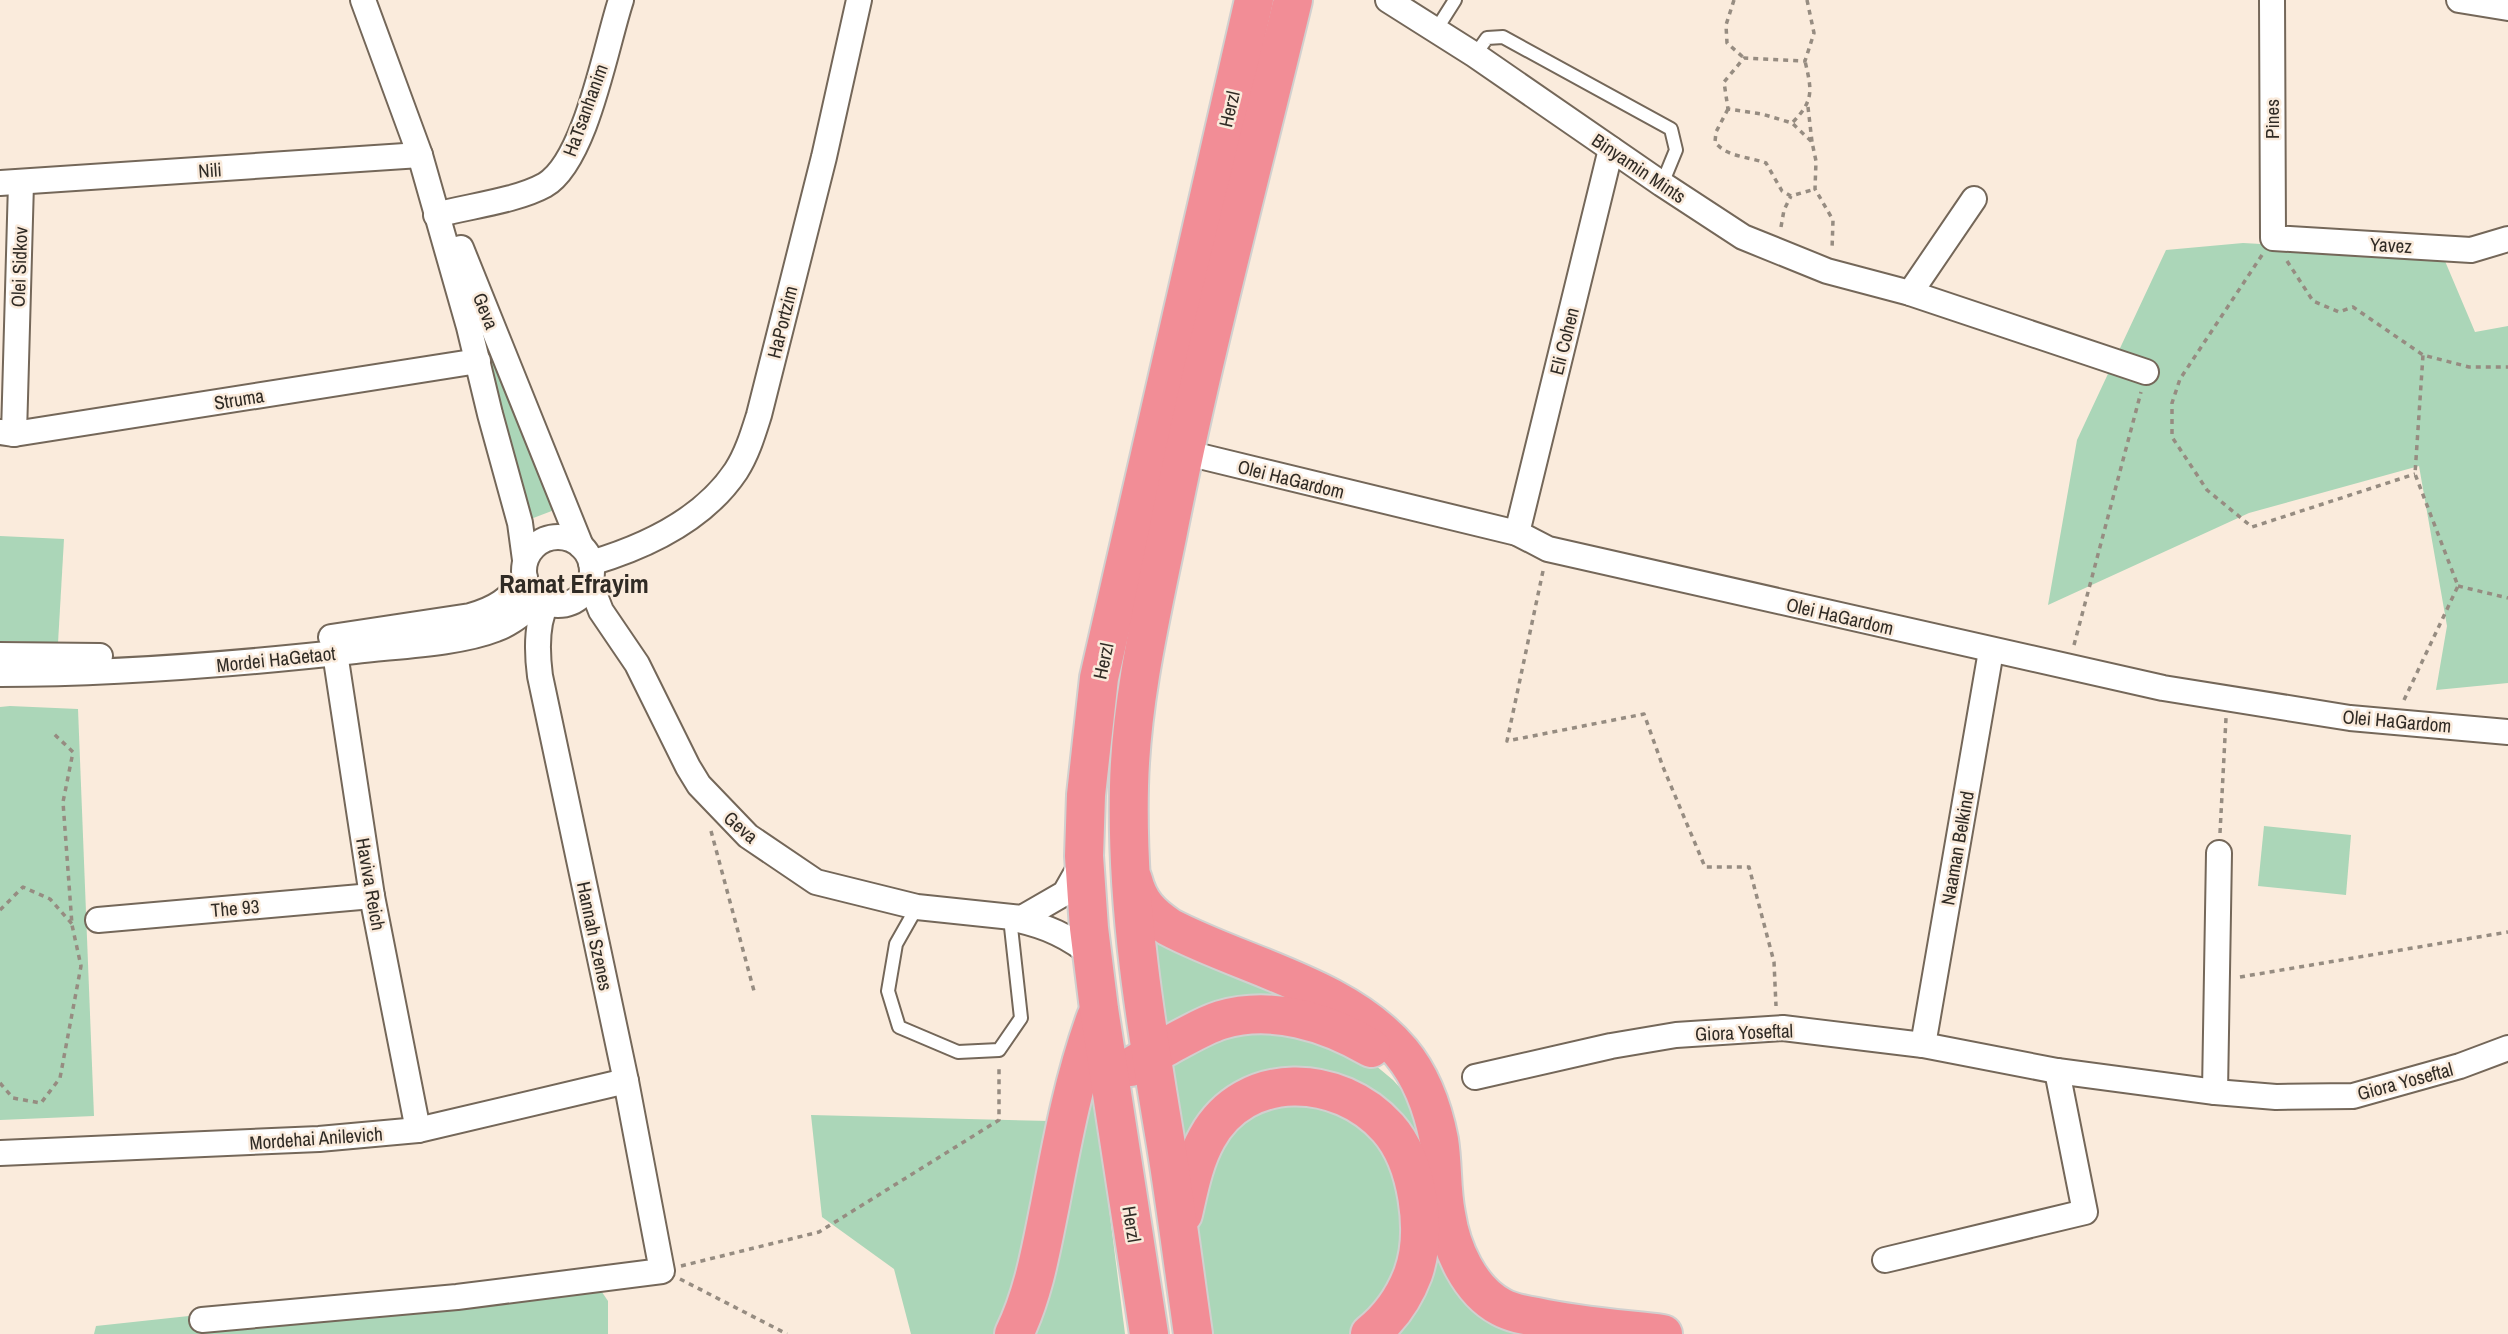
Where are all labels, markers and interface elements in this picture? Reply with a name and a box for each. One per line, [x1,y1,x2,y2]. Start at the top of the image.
street label: HaTsanhanim [556,60,614,160]
street label: Herzl [1212,88,1246,130]
street label: Pines [2259,99,2285,139]
street label: Binyamin Mints [1587,127,1691,209]
street label: Nili [197,156,223,184]
street label: Olei Sidkov [5,226,33,308]
street label: Yavez [2369,231,2413,259]
street label: HaPortzim [760,283,804,361]
street label: Geva [467,289,505,333]
street label: Eli Cohen [1543,305,1585,377]
street label: Struma [212,382,266,416]
street label: Olei HaGardom [1235,453,1347,505]
district label: Ramat Efrayim [499,566,649,601]
street label: Olei HaGardom [1784,591,1896,641]
street label: Mordei HaGetaot [215,640,337,678]
street label: Herzl [1087,641,1119,681]
street label: Olei HaGardom [2342,703,2452,739]
street label: Naaman Belkind [1934,789,1980,907]
street label: Geva [718,805,764,849]
street label: Haviva Reich [350,836,392,932]
street label: Hannah Szenes [571,879,619,993]
street label: The 93 [210,893,260,923]
street label: Giora Yoseftal [1695,1017,1793,1047]
street label: Giora Yoseftal [2354,1056,2456,1106]
street label: Mordehai Anilevich [249,1120,383,1156]
street label: Herzl [1116,1204,1148,1244]

